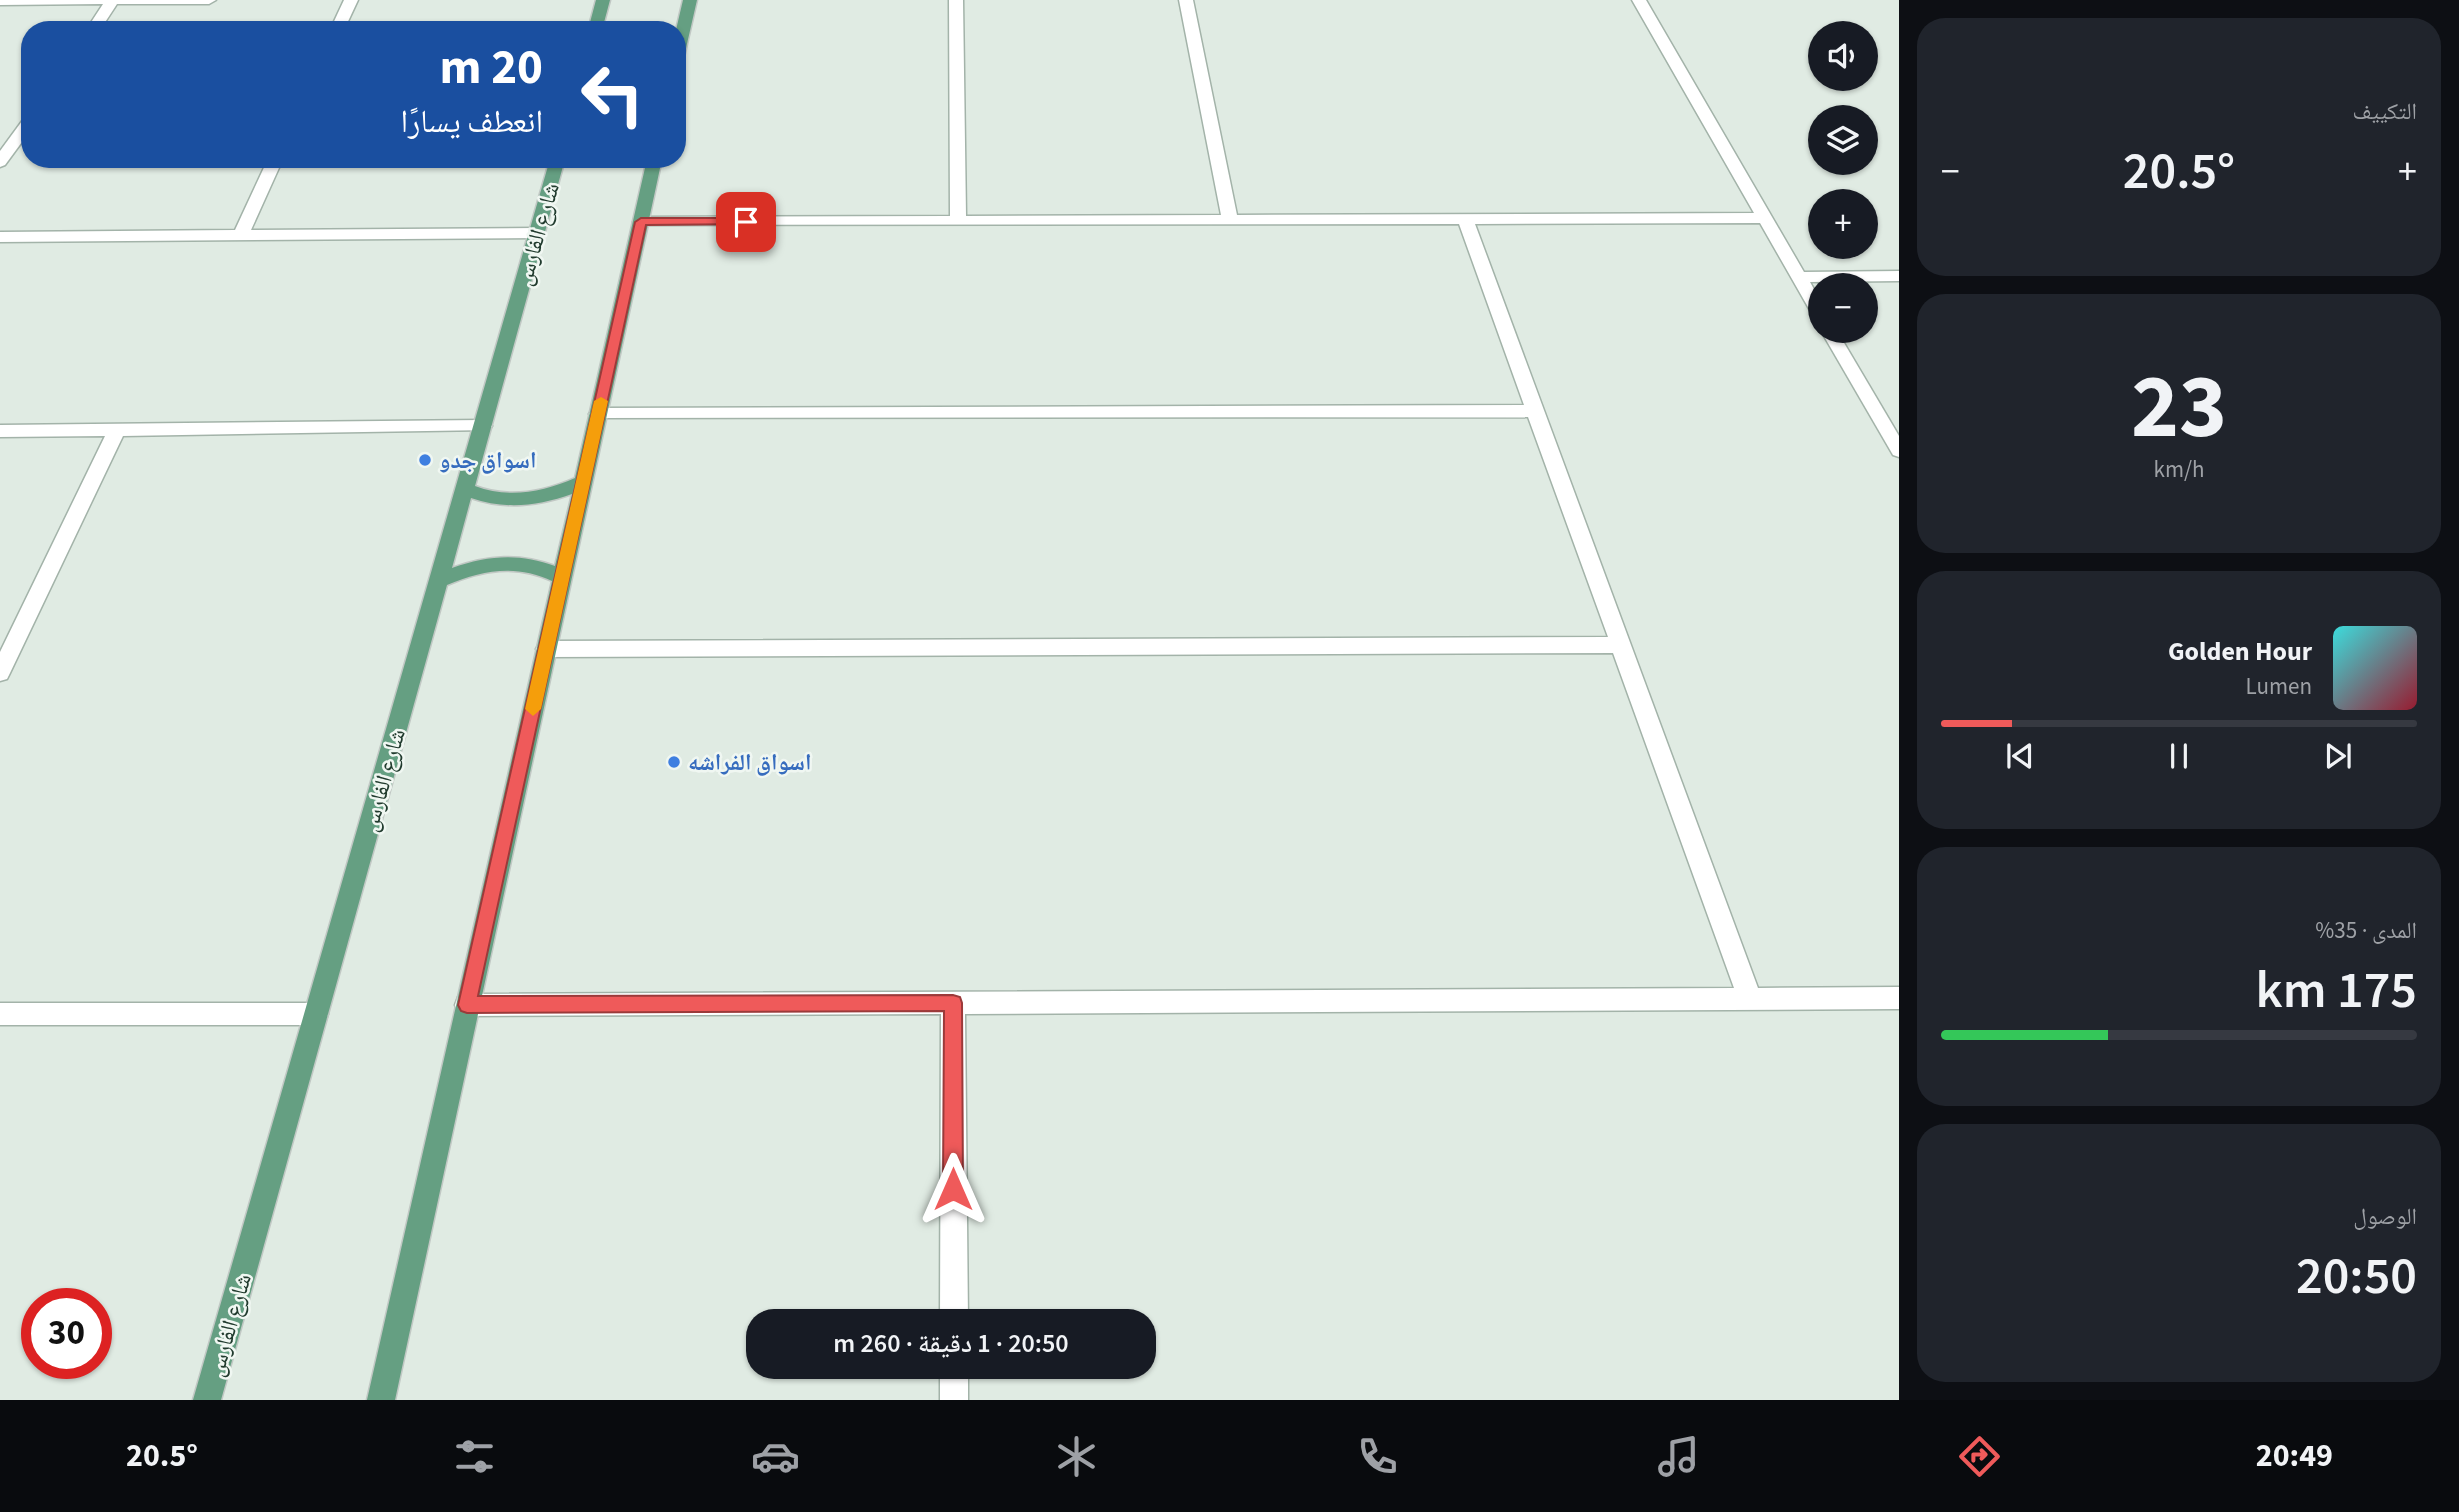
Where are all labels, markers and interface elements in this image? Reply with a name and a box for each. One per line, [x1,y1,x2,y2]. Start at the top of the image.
map controls [1808,21,1878,343]
button: sound [1808,21,1878,91]
text: 20 m [439,33,543,103]
icon: left [567,49,658,140]
text: التكييف [2352,95,2417,128]
text: انعطف يسارًا [400,99,543,145]
button: layers [1808,105,1878,175]
text: 20.5° [2123,135,2235,209]
text: − [1941,145,1960,199]
text: + [2398,145,2417,199]
street label: شارع الفارس [507,179,568,289]
button: + [1808,189,1878,259]
pin [716,192,776,252]
icon: arrive [727,203,765,241]
button: − [1808,273,1878,343]
text: 23 [2131,343,2227,472]
place label: اسواق جدو [439,444,537,477]
marker: اسواق جدو [417,452,433,468]
text: km/h [2154,453,2205,486]
text: Golden Hour [2168,633,2312,670]
text: Lumen [2245,670,2312,703]
street label: شارع الفارس [353,725,414,835]
icon: previous [2001,737,2039,775]
icon: pause [2160,737,2198,775]
icon: next [2319,737,2357,775]
place label: اسواق الفراشه [688,746,811,779]
marker: اسواق الفراشه [666,754,682,770]
text: المدى · 35% [2315,914,2417,947]
text: 175 km [2256,954,2417,1028]
position arrow [916,1152,990,1226]
text: الوصول [2353,1200,2417,1233]
text: 20:50 [2296,1240,2417,1314]
street label: شارع الفارس [199,1270,260,1380]
speed limit sign: 30 [21,1288,112,1379]
text: 20:50 · 1 دقيقة · 260 m [833,1325,1069,1362]
icon: filters [450,1432,499,1481]
icon: car [751,1432,800,1481]
icon: climate [1052,1432,1101,1481]
icon: phone [1353,1432,1402,1481]
icon: music [1654,1432,1703,1481]
icon: directions [1955,1432,2004,1481]
text: 20.5° [126,1433,198,1479]
text: 20:49 [2256,1433,2333,1479]

